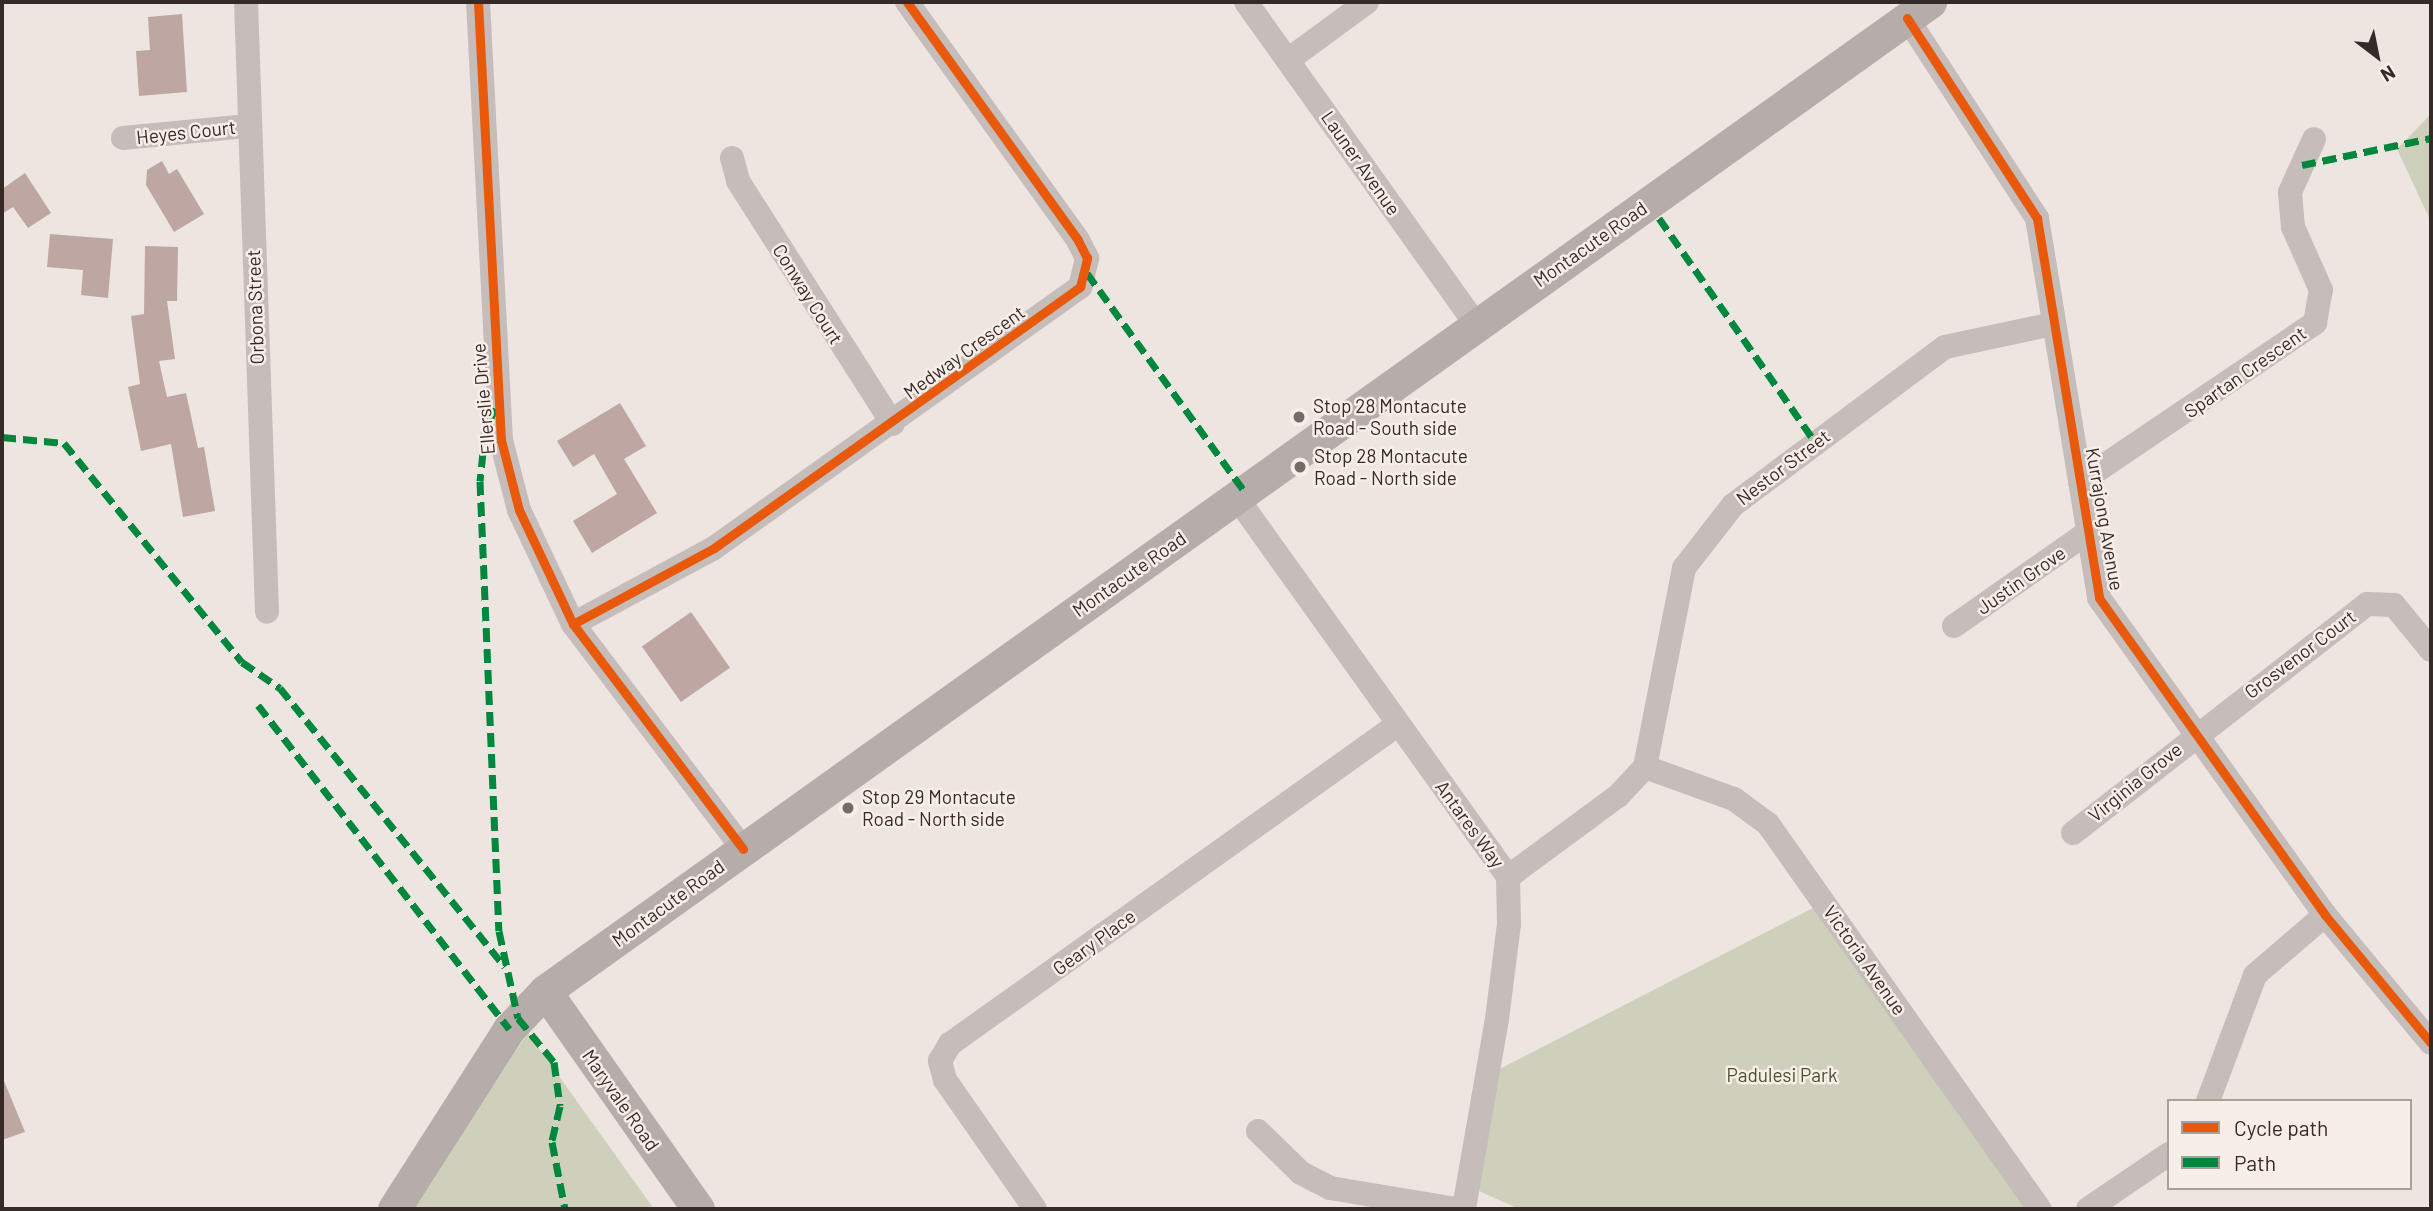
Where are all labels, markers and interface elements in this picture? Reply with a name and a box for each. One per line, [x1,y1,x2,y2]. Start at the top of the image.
north arrow [2342,21,2412,91]
text: N [2377,61,2400,87]
street label: Launer Avenue [1317,106,1405,220]
street label: Heyes Court [135,115,237,149]
street label: Montacute Road [1529,196,1651,292]
street label: Conway Court [768,240,848,348]
street label: Orbona Street [242,249,268,365]
street label: Medway Crescent [899,300,1029,404]
street label: Spartan Crescent [2180,321,2310,423]
street label: Ellerslie Drive [467,342,499,456]
place label: Stop 28 Montacute Road - South side [1313,395,1467,439]
marker: Stop 28 Montacute Road - South side [1291,409,1307,425]
street label: Nestor Street [1732,424,1834,510]
place label: Stop 28 Montacute Road - North side [1314,445,1468,489]
street label: Kurrajong Avenue [2081,446,2129,592]
marker: Stop 28 Montacute Road - North side [1292,459,1308,475]
street label: Montacute Road [1068,526,1190,622]
street label: Justin Grove [1972,541,2070,619]
street label: Grosvenor Court [2240,605,2360,703]
street label: Virginia Grove [2084,737,2186,827]
street label: Antares Way [1431,776,1509,872]
place label: Stop 29 Montacute Road - North side [862,786,1016,830]
marker: Stop 29 Montacute Road - North side [840,800,856,816]
street label: Montacute Road [607,855,729,951]
street label: Victoria Avenue [1819,901,1911,1019]
street label: Geary Place [1048,904,1140,980]
street label: Maryvale Road [578,1045,664,1155]
park label: Padulesi Park [1727,1064,1837,1086]
legend [2167,1099,2412,1190]
text: Cycle path [2234,1115,2328,1140]
text: Path [2234,1150,2276,1175]

